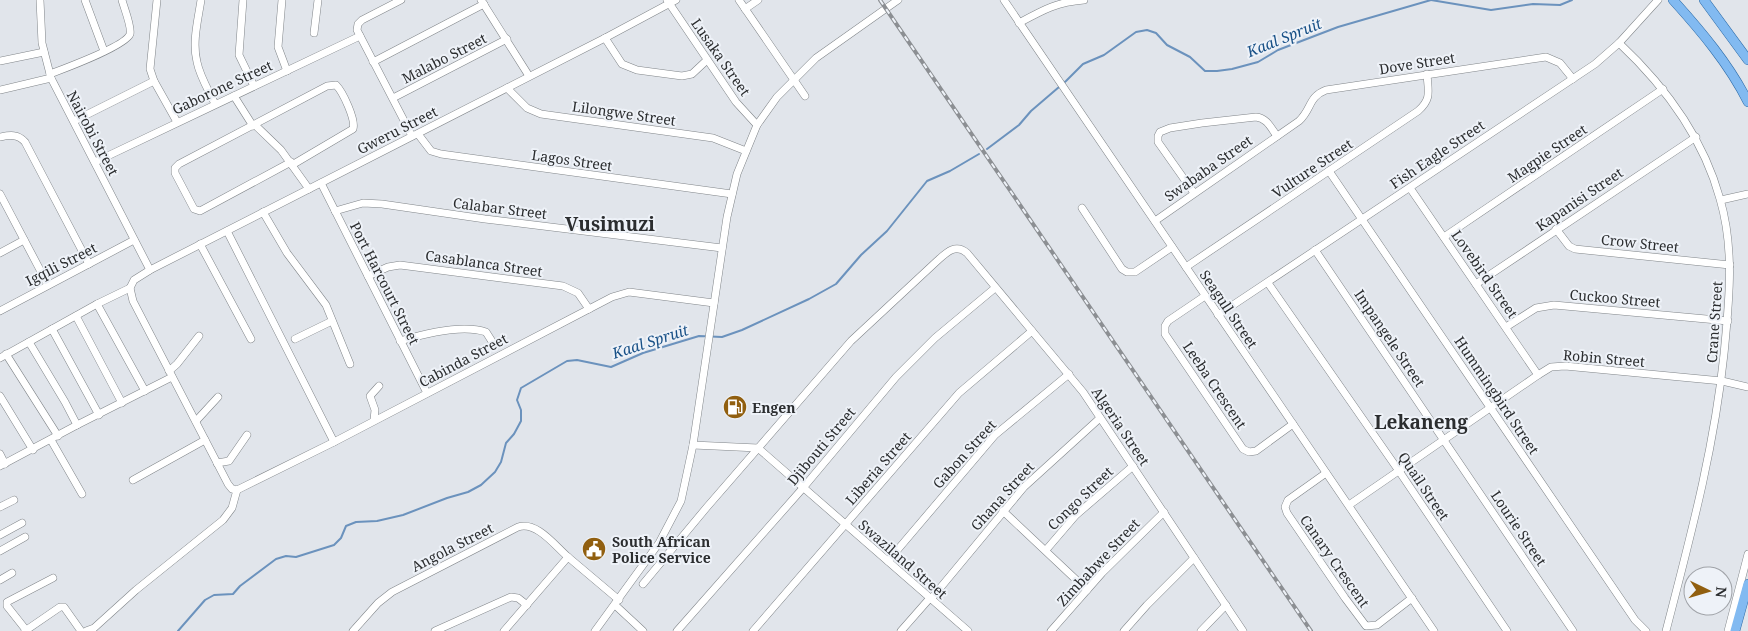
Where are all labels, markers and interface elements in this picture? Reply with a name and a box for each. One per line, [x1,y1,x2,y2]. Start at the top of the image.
water label: Kaal Spruit [1243,13,1325,61]
street label: Lusaka Street [687,14,755,100]
street label: Malabo Street [398,28,490,87]
street label: Dove Street [1378,48,1456,78]
street label: Gaborone Street [169,55,275,119]
street label: Nairobi Street [63,87,123,179]
street label: Lilongwe Street [571,96,677,130]
street label: Gweru Street [354,102,440,158]
street label: Fish Eagle Street [1386,115,1488,193]
street label: Magpie Street [1504,119,1590,187]
street label: Swababa Street [1160,131,1256,205]
street label: Vulture Street [1268,134,1356,202]
street label: Lagos Street [530,145,614,175]
street label: Kapanisi Street [1532,163,1626,235]
street label: Calabar Street [452,193,548,223]
district label: Vusimuzi [565,211,655,237]
street label: Port Harcourt Street [346,218,424,348]
street label: Lovebird Street [1448,226,1522,322]
street label: Crow Street [1600,229,1680,257]
street label: Igqili Street [22,238,100,290]
street label: Casablanca Street [424,245,544,281]
street label: Seagull Street [1196,266,1262,352]
street label: Crane Street [1702,280,1726,364]
street label: Cuckoo Street [1569,285,1661,311]
street label: Impangele Street [1350,286,1430,390]
water label: Kaal Spruit [608,319,691,363]
street label: Cabinda Street [415,329,511,391]
street label: Hummingbird Street [1450,332,1544,458]
street label: Leeba Crescent [1179,338,1251,432]
street label: Robin Street [1562,345,1646,371]
street label: Algeria Street [1088,383,1154,469]
fuel station icon: Engen [722,394,748,420]
place label: Engen [752,398,796,417]
street label: Djibouti Street [783,403,859,489]
district label: Lekaneng [1374,409,1468,435]
street label: Gabon Street [928,416,1000,492]
street label: Liberia Street [841,427,915,509]
street label: Quail Street [1394,448,1454,524]
street label: Ghana Street [966,458,1038,534]
street label: Congo Street [1043,462,1117,534]
street label: Lourie Street [1487,487,1551,569]
street label: Canary Crescent [1296,511,1374,611]
street label: Zimbabwe Street [1052,514,1144,610]
street label: Swaziland Street [855,515,951,603]
street label: Angola Street [408,518,496,576]
place label: South African Police Service [612,532,711,567]
public building icon: South African Police Service [581,536,607,562]
north arrow [1683,566,1733,616]
text: N [1712,586,1731,599]

